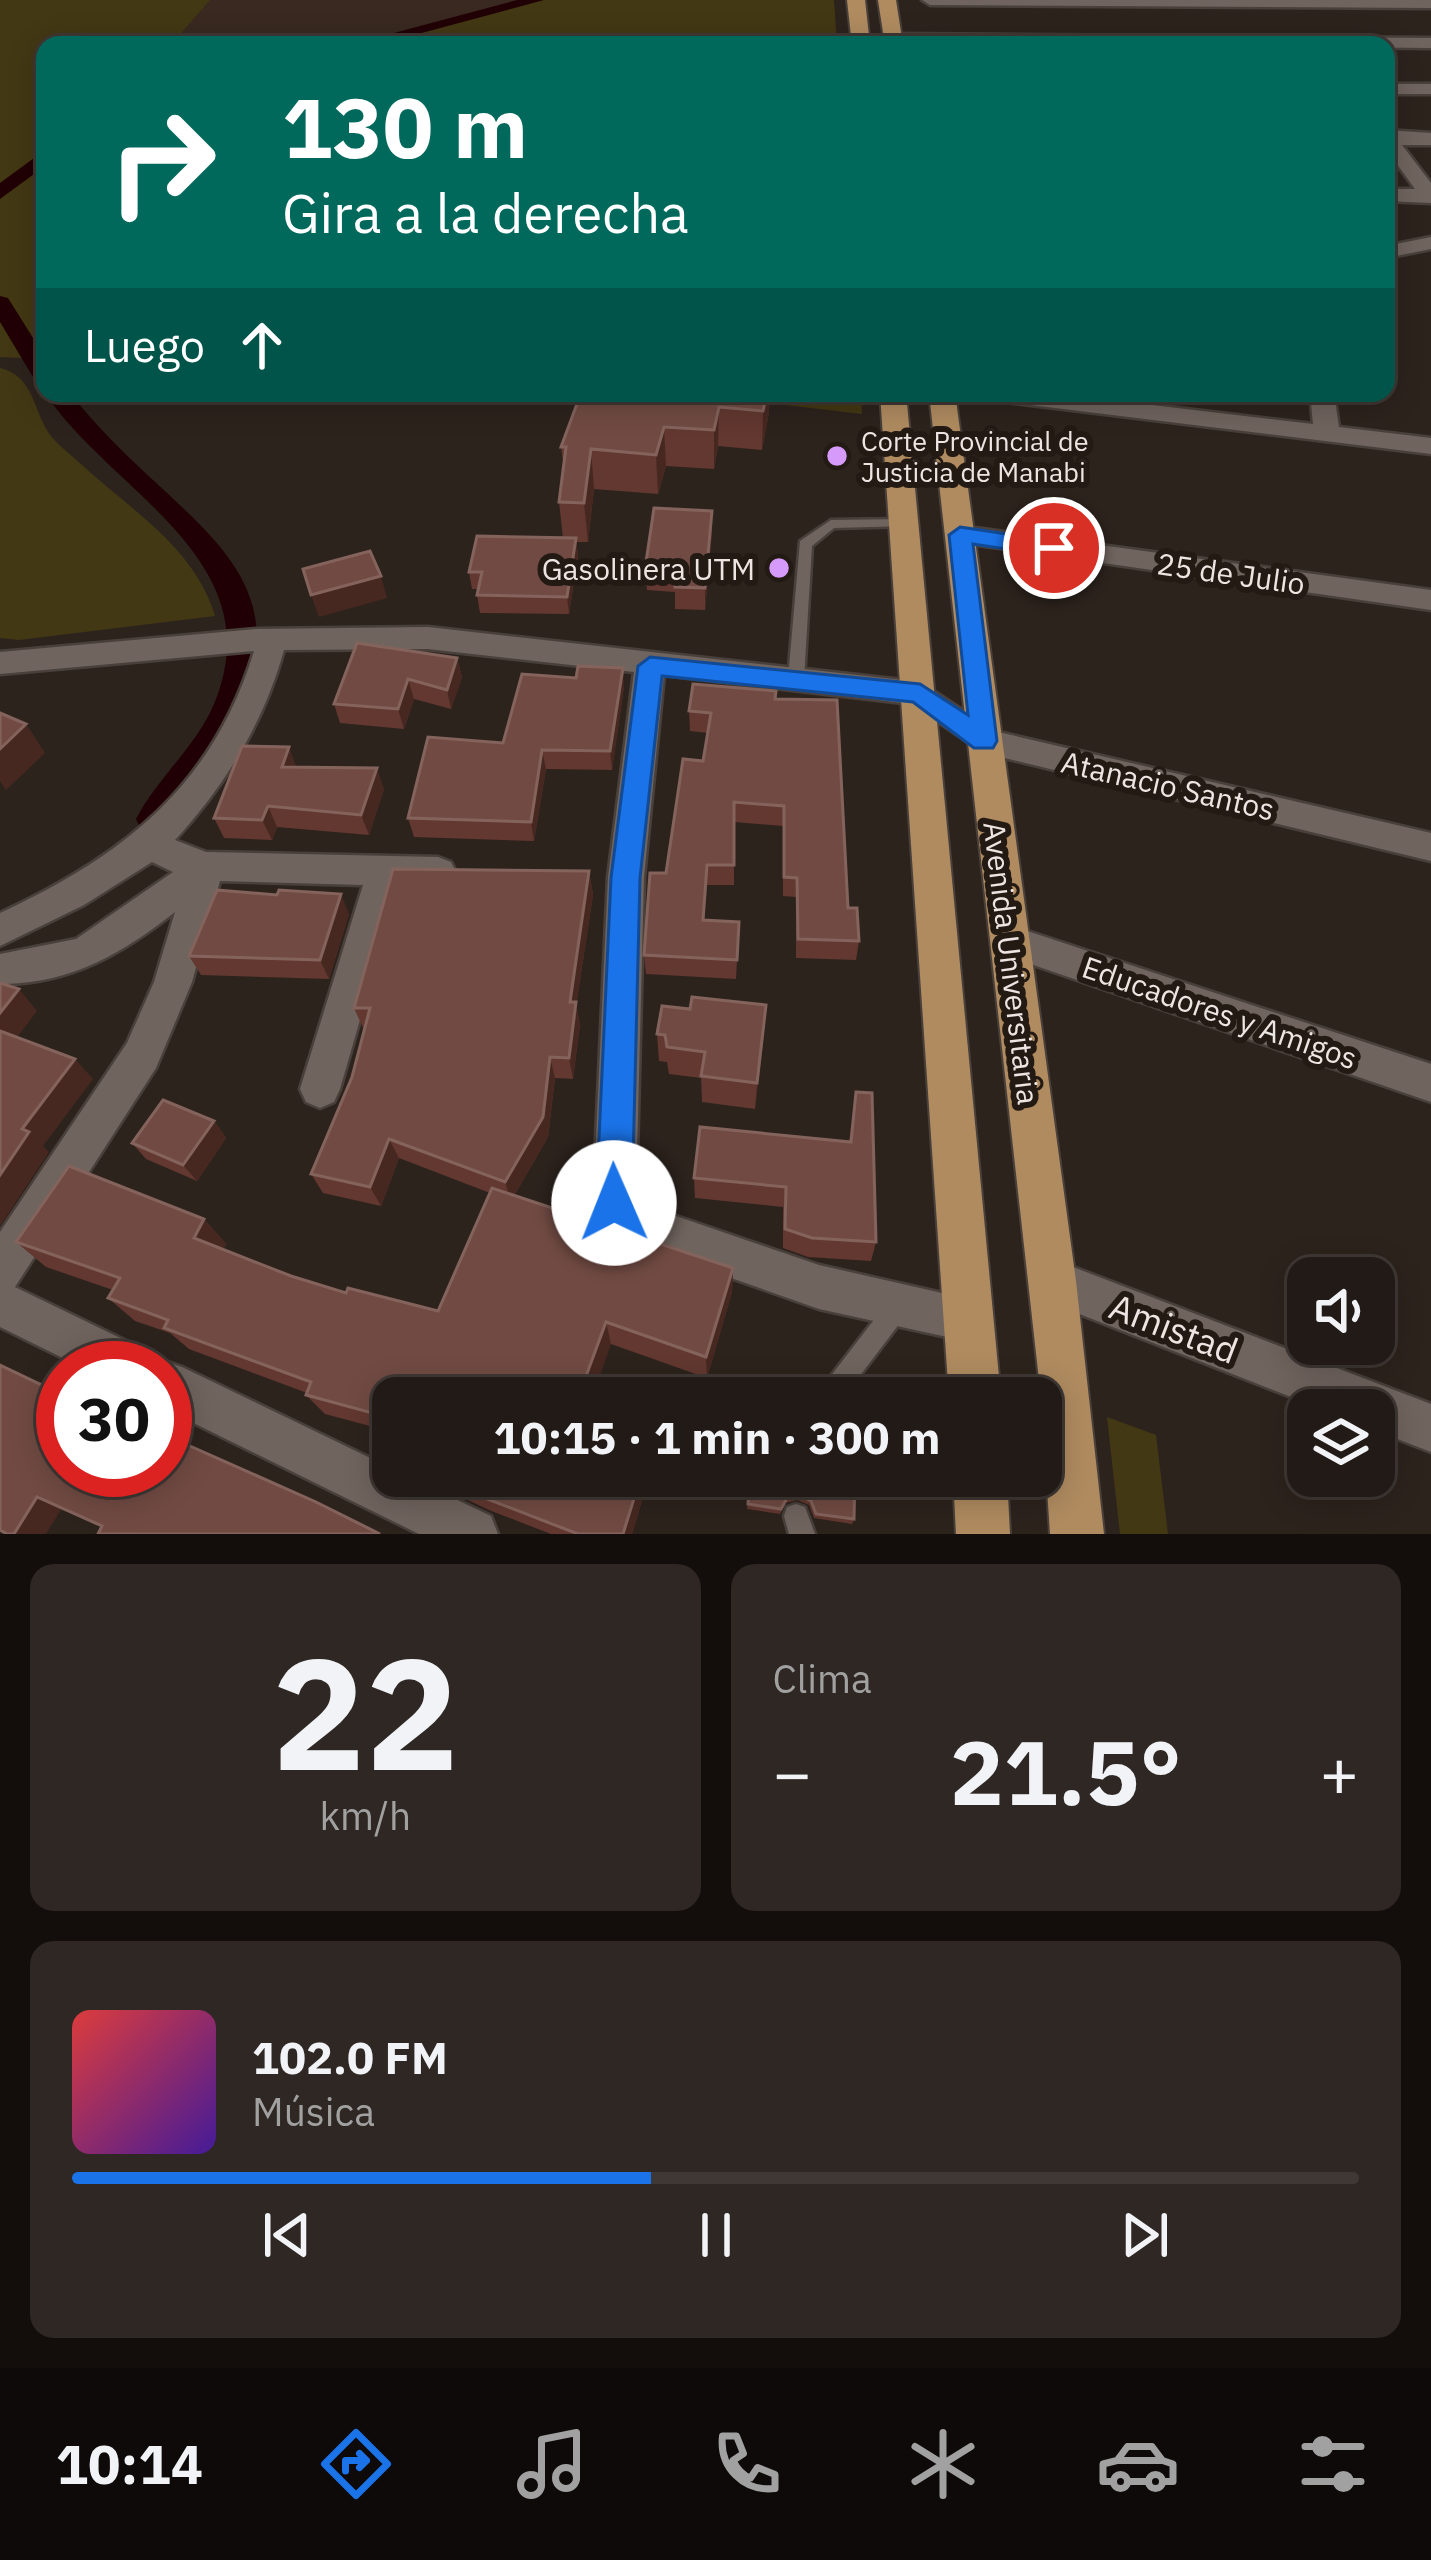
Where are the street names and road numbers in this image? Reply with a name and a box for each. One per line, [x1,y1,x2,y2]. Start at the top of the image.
street label: 25 de Julio [1155,543,1307,603]
street label: Atanacio Santos [1058,742,1278,828]
street label: Avenida Universitaria [975,819,1049,1107]
street label: Educadores y Amigos [1077,947,1363,1077]
street label: Amistad [1103,1282,1245,1374]

